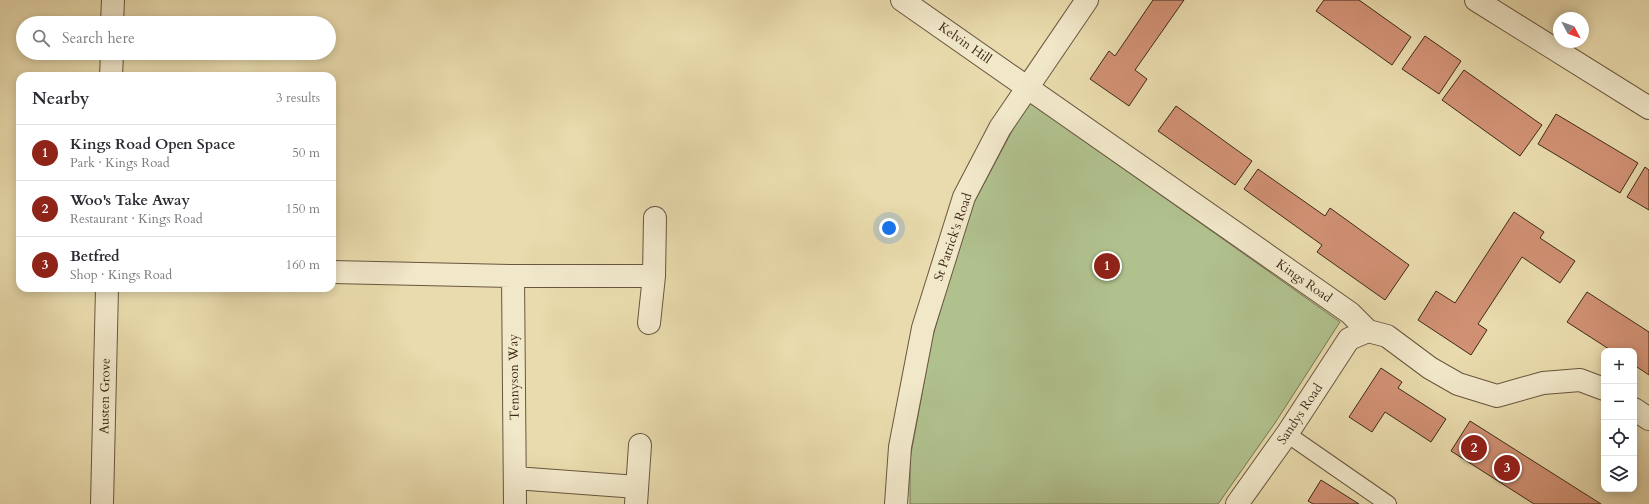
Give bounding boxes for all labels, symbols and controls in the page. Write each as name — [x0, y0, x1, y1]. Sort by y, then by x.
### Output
north arrow — [1553, 12, 1589, 48]
search box — [16, 16, 336, 60]
street label: Kelvin Hill — [935, 18, 996, 68]
icon: search — [30, 27, 52, 49]
text: Search here — [62, 28, 135, 48]
text: Nearby — [32, 87, 89, 110]
text: 3 results — [276, 89, 320, 107]
text: Kings Road Open Space — [70, 134, 235, 154]
text: 1 — [42, 144, 48, 162]
text: 50 m — [292, 144, 320, 162]
text: Park · Kings Road — [70, 154, 170, 172]
text: Woo's Take Away — [70, 190, 190, 210]
street label: St Patrick's Road — [929, 190, 977, 284]
text: 2 — [42, 200, 48, 218]
text: 150 m — [286, 200, 320, 218]
text: Restaurant · Kings Road — [70, 210, 203, 228]
your location — [879, 218, 899, 238]
text: Betfred — [70, 246, 120, 266]
pin: 1 — [1094, 251, 1120, 281]
street label: Kings Road — [1272, 255, 1336, 307]
text: 3 — [42, 256, 48, 274]
text: 160 m — [286, 256, 320, 274]
text: Shop · Kings Road — [70, 266, 172, 284]
street label: Tennyson Way — [504, 334, 524, 420]
map controls — [1601, 348, 1637, 492]
button: + — [1601, 348, 1637, 384]
street label: Austen Grove — [95, 358, 115, 434]
street label: Sandys Road — [1273, 380, 1327, 448]
button: − — [1601, 384, 1637, 420]
button: locate — [1601, 420, 1637, 456]
pin: 2 — [1461, 433, 1487, 463]
pin: 3 — [1494, 453, 1520, 483]
button: layers — [1601, 456, 1637, 492]

